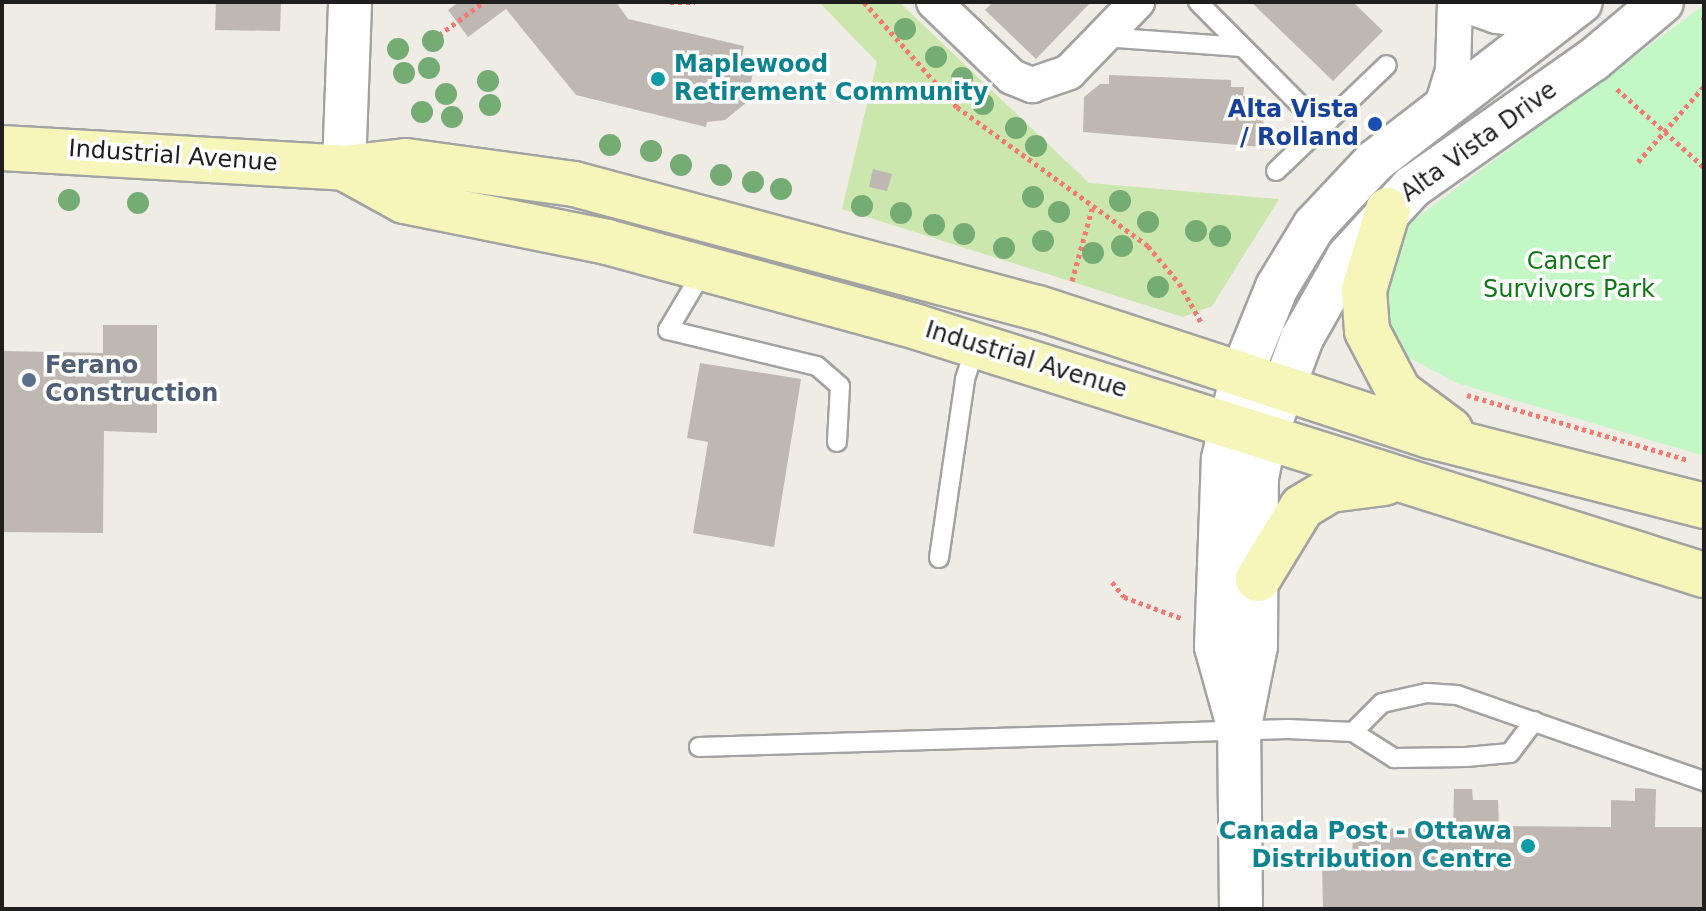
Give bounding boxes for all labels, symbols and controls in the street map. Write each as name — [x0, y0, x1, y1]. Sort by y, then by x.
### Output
place label: Maplewood Retirement Community — [674, 51, 988, 107]
marker: Maplewood Retirement Community — [649, 70, 667, 88]
street label: Alta Vista Drive — [1395, 76, 1563, 208]
place label: Alta Vista / Rolland — [1228, 96, 1359, 152]
marker: Alta Vista / Rolland — [1366, 115, 1384, 133]
street label: Industrial Avenue — [68, 134, 278, 178]
park label: Cancer Survivors Park — [1483, 248, 1655, 304]
street label: Industrial Avenue — [922, 316, 1130, 404]
place label: Ferano Construction — [45, 352, 218, 408]
marker: Ferano Construction — [20, 371, 38, 389]
place label: Canada Post - Ottawa Distribution Centre — [1219, 818, 1512, 874]
marker: Canada Post - Ottawa Distribution Centre — [1519, 837, 1537, 855]

